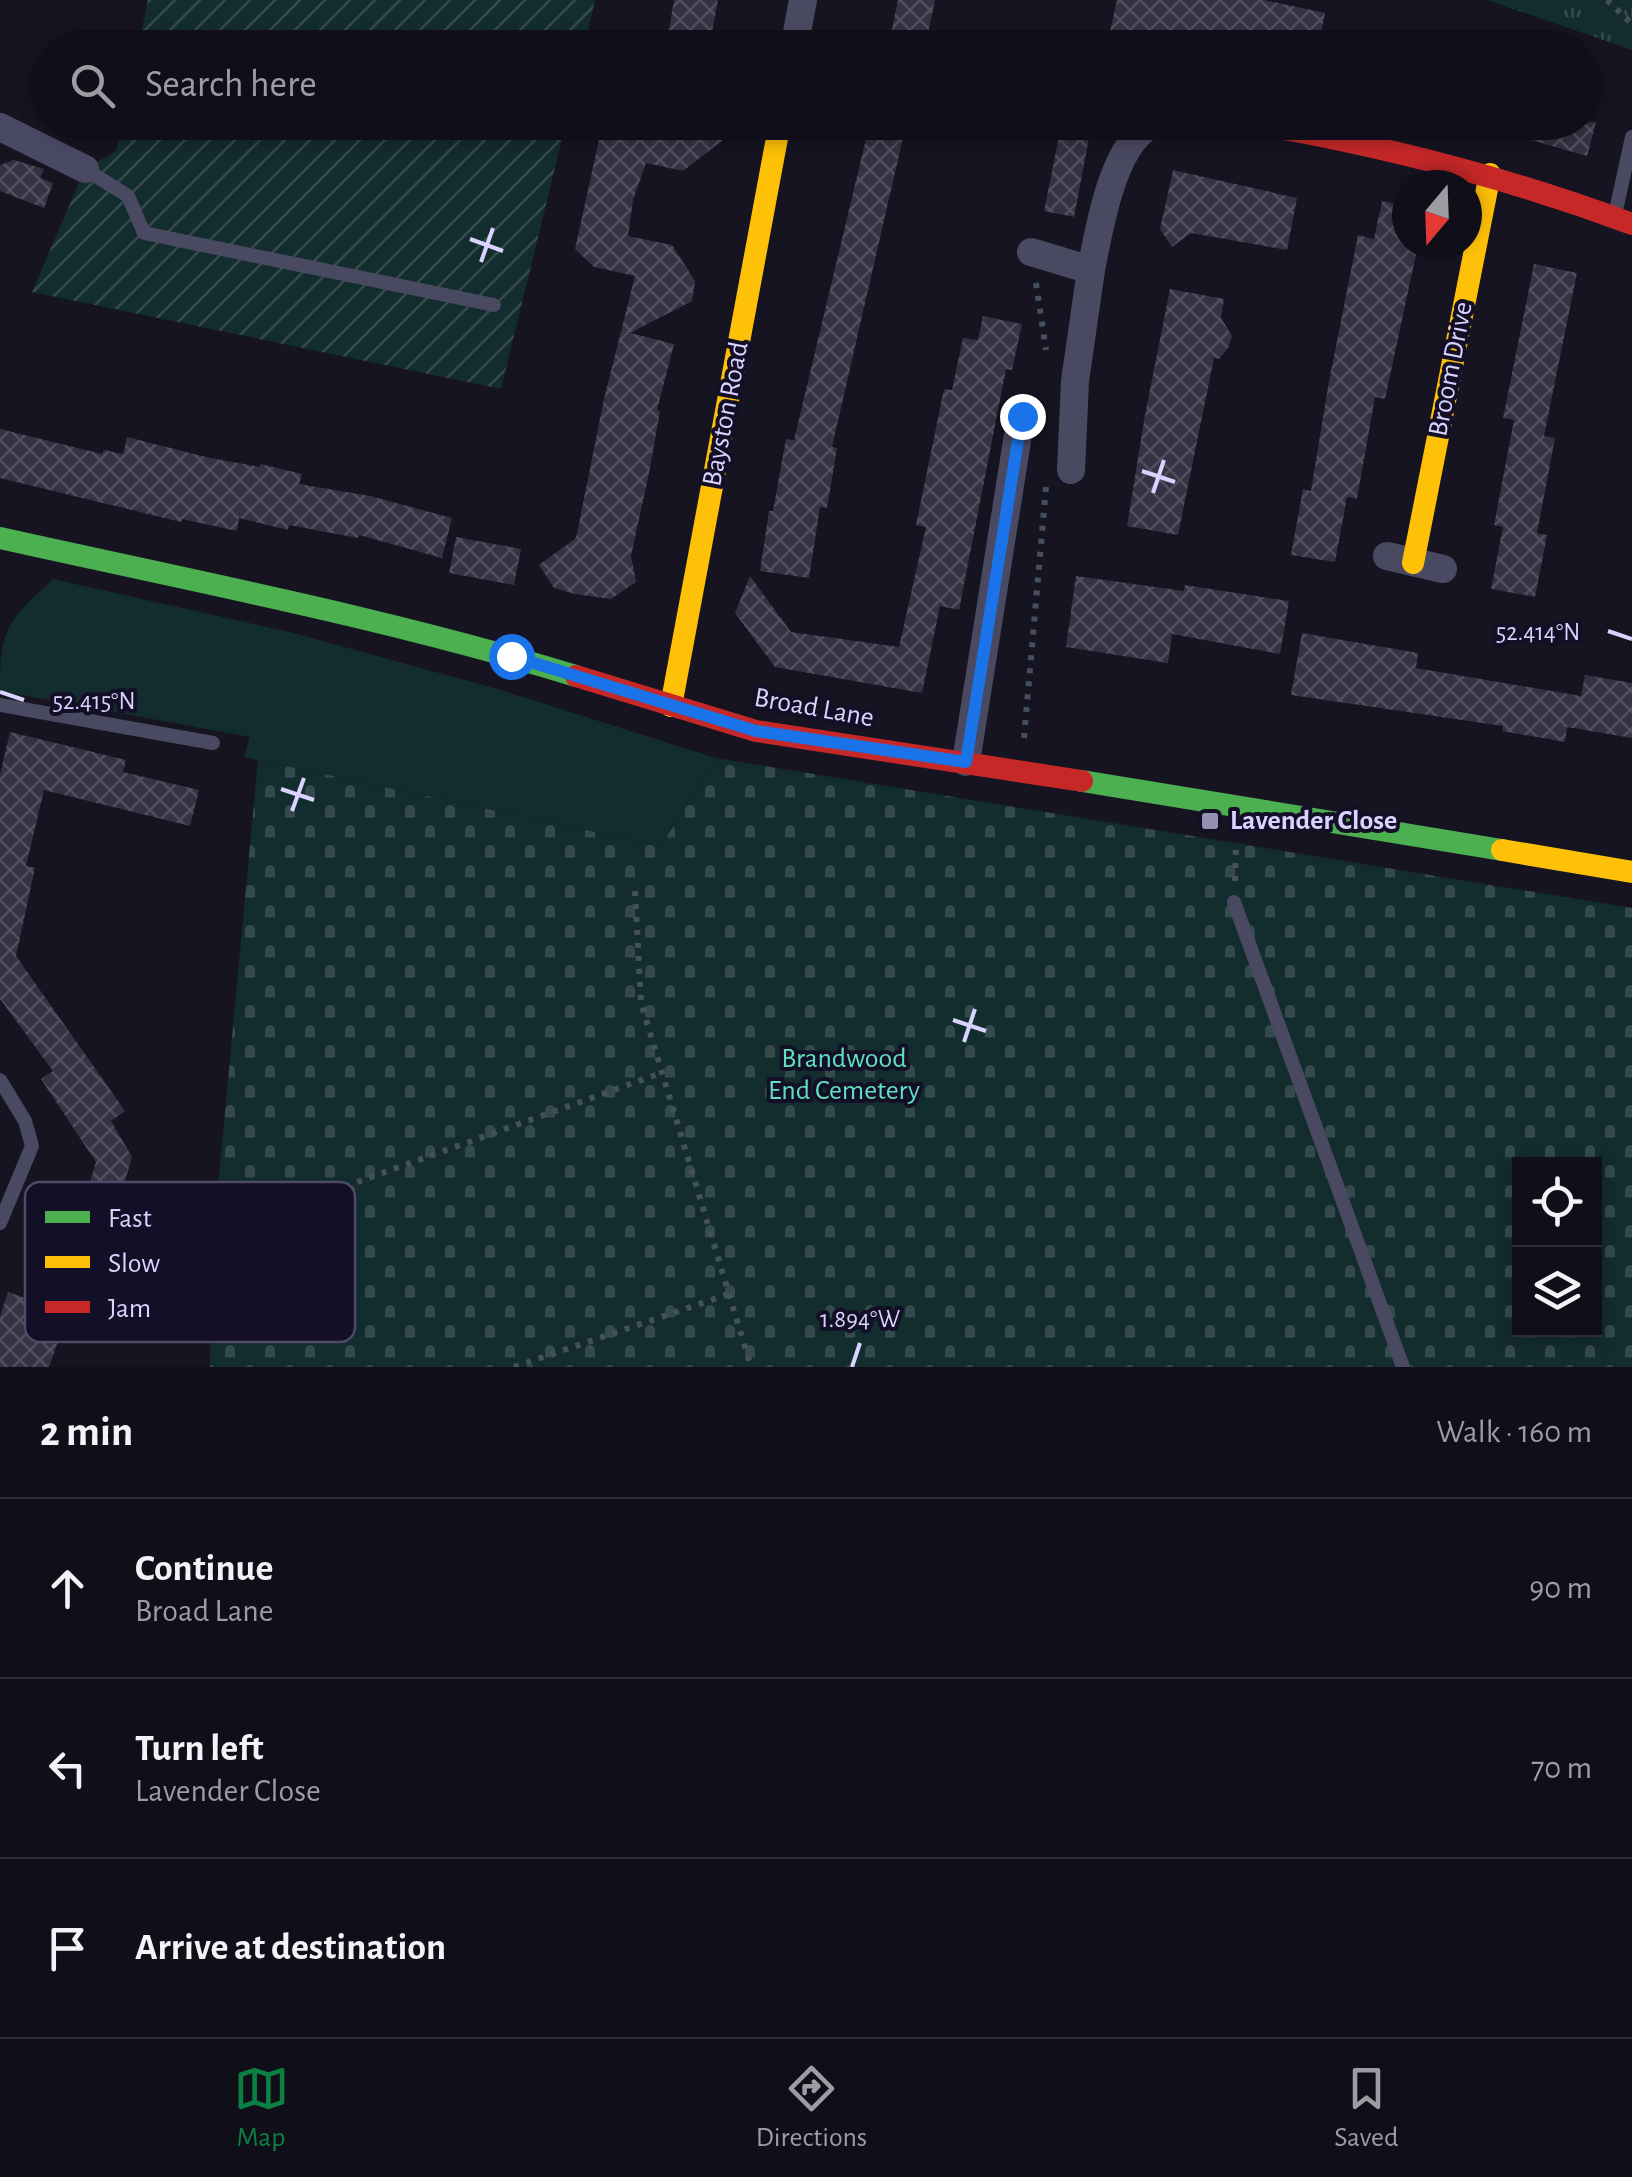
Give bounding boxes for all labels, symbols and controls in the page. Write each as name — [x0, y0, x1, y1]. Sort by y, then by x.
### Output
search box — [30, 30, 1602, 140]
icon: search — [65, 58, 120, 113]
text: Search here — [145, 66, 317, 104]
north arrow — [1392, 170, 1482, 260]
street label: Broom Drive — [1424, 299, 1478, 439]
street label: Bayston Road — [698, 339, 754, 489]
route end — [1000, 394, 1046, 440]
text: 52.414°N — [1496, 620, 1580, 645]
route start — [489, 634, 535, 680]
street label: Broad Lane — [752, 684, 876, 732]
text: 52.415°N — [52, 689, 136, 714]
place label: Lavender Close — [1230, 807, 1397, 835]
marker: Lavender Close — [1199, 810, 1221, 832]
park label: Brandwood End Cemetery — [768, 1045, 920, 1105]
map controls — [1512, 1157, 1602, 1337]
button: locate — [1512, 1157, 1602, 1247]
legend — [25, 1182, 355, 1342]
text: Fast — [108, 1205, 152, 1233]
button: layers — [1512, 1247, 1602, 1337]
text: Slow — [108, 1250, 160, 1278]
text: Jam — [108, 1295, 151, 1323]
text: 1.894°W — [820, 1307, 901, 1332]
text: 2 min — [40, 1411, 133, 1453]
text: Walk · 160 m — [1436, 1416, 1592, 1448]
text: Continue — [135, 1550, 273, 1588]
icon: ahead — [40, 1561, 95, 1616]
text: 90 m — [1529, 1572, 1592, 1604]
text: Broad Lane — [135, 1595, 274, 1627]
text: Turn left — [135, 1730, 263, 1768]
icon: left — [40, 1741, 95, 1796]
text: 70 m — [1531, 1752, 1592, 1784]
text: Lavender Close — [135, 1775, 321, 1807]
icon: arrive — [40, 1921, 95, 1976]
text: Arrive at destination — [135, 1929, 446, 1967]
tab: Map — [234, 2061, 289, 2155]
tab: Directions — [756, 2061, 867, 2155]
tab: Saved — [1334, 2061, 1398, 2155]

